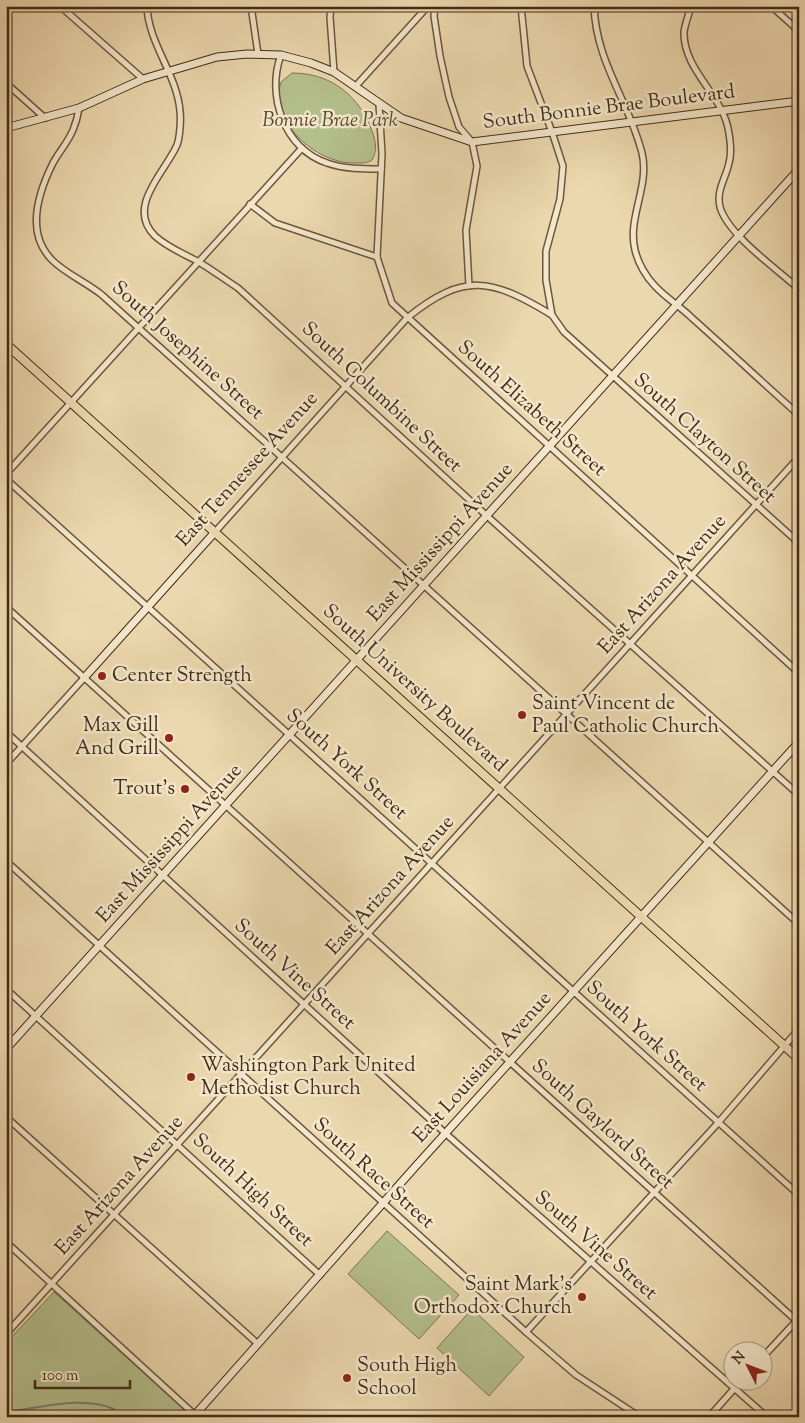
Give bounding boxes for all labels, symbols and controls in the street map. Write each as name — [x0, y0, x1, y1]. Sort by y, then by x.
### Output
street label: South Bonnie Brae Boulevard — [481, 78, 737, 138]
park label: Bonnie Brae Park — [262, 107, 398, 136]
street label: South Josephine Street — [104, 275, 270, 428]
street label: South Columbine Street — [294, 316, 468, 480]
street label: South Elizabeth Street — [450, 334, 612, 484]
street label: South Clayton Street — [626, 367, 782, 511]
street label: East Tennessee Avenue — [170, 386, 326, 554]
street label: East Mississippi Avenue — [361, 457, 521, 629]
street label: East Arizona Avenue — [592, 508, 734, 662]
street label: South University Boulevard — [315, 598, 513, 780]
place label: Center Strength — [112, 662, 252, 691]
marker: Center Strength — [96, 670, 108, 682]
place label: Saint Vincent de Paul Catholic Church — [532, 690, 719, 742]
street label: South York Street — [279, 702, 413, 828]
marker: Saint Vincent de Paul Catholic Church — [516, 709, 528, 721]
place label: Max Gill And Grill — [75, 712, 159, 764]
marker: Max Gill And Grill — [163, 732, 175, 744]
street label: East Mississippi Avenue — [90, 758, 250, 930]
place label: Trout's — [113, 775, 175, 804]
marker: Trout's — [179, 783, 191, 795]
street label: East Arizona Avenue — [320, 809, 462, 963]
street label: South Vine Street — [227, 912, 361, 1038]
street label: South York Street — [579, 974, 713, 1100]
street label: East Louisiana Avenue — [407, 986, 559, 1150]
place label: Washington Park United Methodist Church — [201, 1052, 415, 1104]
street label: South Gaylord Street — [524, 1053, 680, 1197]
marker: Washington Park United Methodist Church — [185, 1071, 197, 1083]
street label: East Arizona Avenue — [49, 1109, 191, 1263]
street label: South Race Street — [306, 1111, 440, 1237]
street label: South High Street — [185, 1127, 319, 1255]
street label: South Vine Street — [527, 1184, 663, 1308]
place label: Saint Mark's Orthodox Church — [414, 1271, 572, 1323]
marker: Saint Mark's Orthodox Church — [576, 1291, 588, 1303]
north arrow — [722, 1340, 772, 1390]
text: N — [729, 1348, 751, 1369]
place label: South High School — [357, 1352, 457, 1404]
scale bar — [35, 1358, 130, 1390]
text: 100 m — [42, 1366, 79, 1387]
marker: South High School — [341, 1372, 353, 1384]

